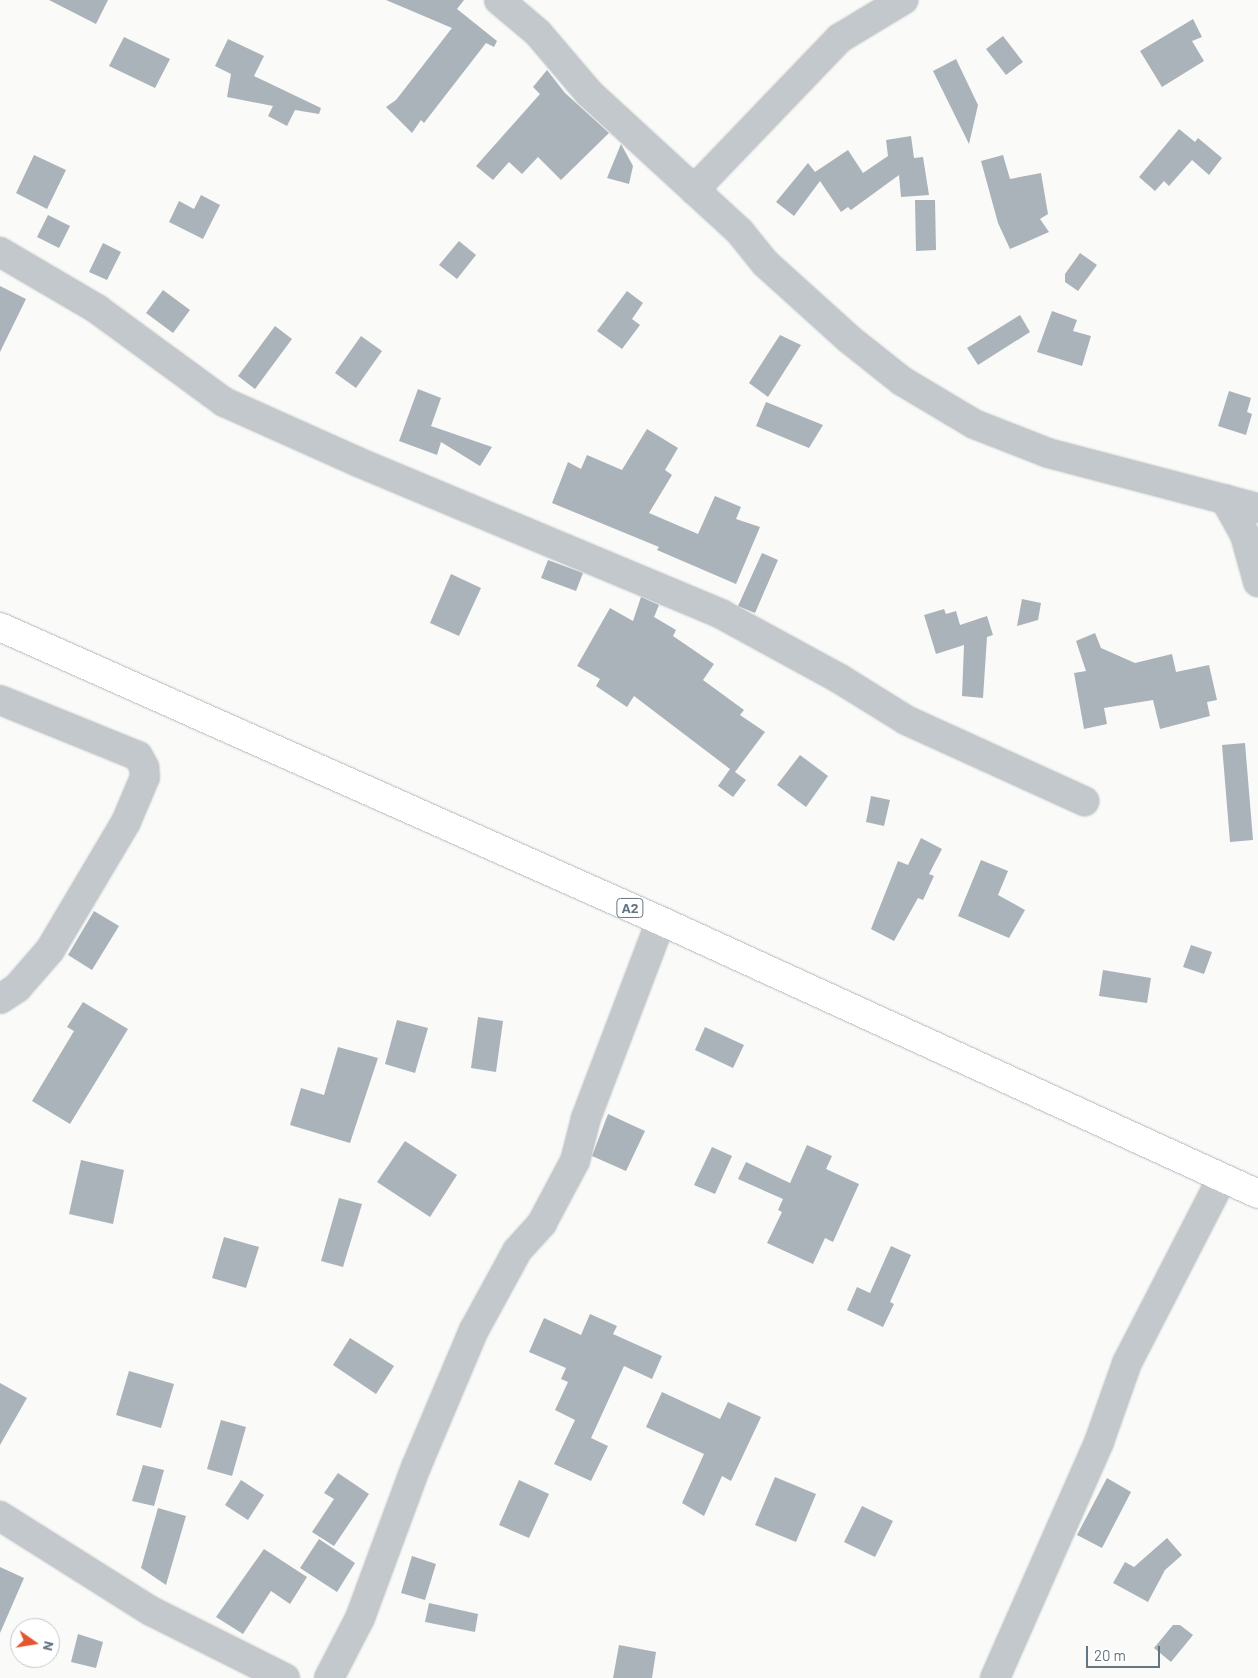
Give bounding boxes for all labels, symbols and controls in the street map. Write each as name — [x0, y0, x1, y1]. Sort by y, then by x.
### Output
road number: A2 — [616, 896, 644, 920]
north arrow — [10, 1618, 60, 1668]
scale bar — [1088, 1636, 1162, 1668]
text: N — [40, 1640, 58, 1653]
text: 20 m — [1094, 1646, 1126, 1664]

